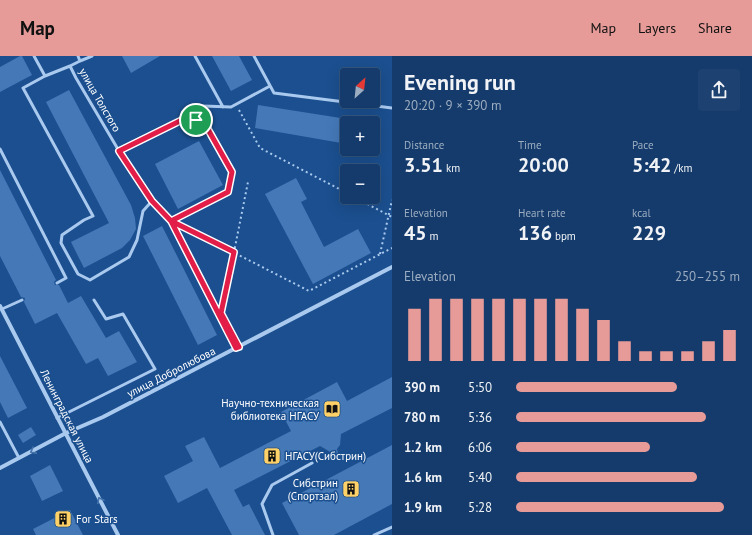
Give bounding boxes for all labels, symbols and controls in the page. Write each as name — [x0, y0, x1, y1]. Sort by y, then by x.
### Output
text: Map — [20, 16, 55, 40]
text: Map — [590, 19, 616, 37]
text: Layers — [638, 19, 676, 37]
text: Share — [698, 19, 732, 37]
street label: улица Толстого — [76, 66, 124, 134]
north arrow — [340, 68, 380, 108]
map controls — [340, 68, 380, 204]
text: Evening run — [404, 68, 516, 96]
button: share — [698, 69, 740, 111]
text: 20:20 · 9 × 390 m — [404, 97, 501, 114]
pin — [179, 103, 213, 137]
icon: arrive — [185, 109, 207, 131]
button: + — [340, 116, 380, 156]
text: Distance — [404, 138, 444, 152]
text: Time — [518, 138, 542, 152]
text: Pace — [632, 138, 654, 152]
text: 3.51 — [404, 152, 443, 178]
text: 20:00 — [518, 152, 569, 178]
text: 5:42 — [632, 152, 671, 178]
text: km — [443, 161, 460, 175]
text: /km — [671, 161, 692, 175]
button: − — [340, 164, 380, 204]
text: Elevation — [404, 206, 448, 220]
text: Heart rate — [518, 206, 566, 220]
text: kcal — [632, 206, 651, 220]
text: 45 — [404, 220, 427, 246]
text: 136 — [518, 220, 552, 246]
text: 229 — [632, 220, 666, 246]
text: m — [427, 229, 439, 243]
text: bpm — [552, 229, 576, 243]
text: Elevation — [404, 268, 456, 285]
text: 250–255 m — [675, 268, 740, 285]
street label: улица Добролюбова — [124, 344, 218, 400]
street label: Ленинградская улица — [37, 366, 97, 465]
text: 390 m — [404, 379, 440, 396]
text: 5:50 — [468, 379, 492, 396]
place label: Научно-техническая библиотека НГАСУ — [221, 396, 320, 423]
library icon: Научно-техническая библиотека НГАСУ — [322, 399, 342, 419]
text: 780 m — [404, 409, 440, 426]
text: 5:36 — [468, 409, 492, 426]
text: 1.2 km — [404, 439, 442, 456]
text: 6:06 — [468, 439, 492, 456]
one-way arrow — [30, 446, 37, 453]
building icon: НГАСУ(Сибстрин) — [262, 446, 282, 466]
place label: НГАСУ(Сибстрин) — [285, 449, 366, 463]
text: 1.6 km — [404, 469, 442, 486]
text: 5:40 — [468, 469, 492, 486]
place label: Сибстрин (Спортзал) — [288, 476, 338, 503]
building icon: Сибстрин (Спортзал) — [341, 479, 361, 499]
one-way arrow — [97, 497, 105, 505]
text: 1.9 km — [404, 499, 442, 516]
text: 5:28 — [468, 499, 492, 516]
building icon: For Stars — [53, 509, 73, 529]
place label: For Stars — [76, 512, 118, 526]

